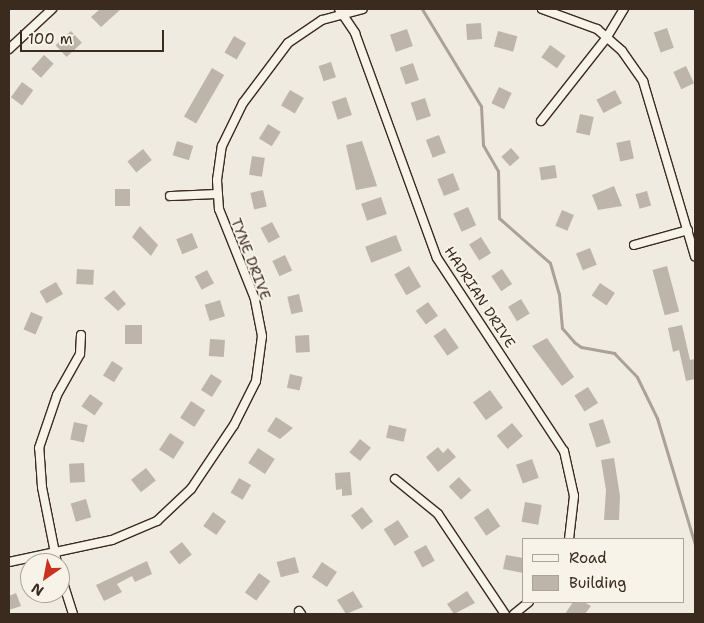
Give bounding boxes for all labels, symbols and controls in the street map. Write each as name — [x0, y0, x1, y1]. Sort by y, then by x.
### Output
scale bar — [22, 20, 166, 52]
text: 100 m — [28, 29, 73, 49]
street label: TYNE DRIVE — [228, 216, 274, 302]
street label: HADRIAN DRIVE — [441, 243, 519, 351]
legend — [522, 538, 684, 603]
text: Road — [569, 548, 607, 568]
north arrow — [20, 553, 70, 603]
text: Building — [569, 573, 626, 593]
text: N — [28, 579, 47, 600]

